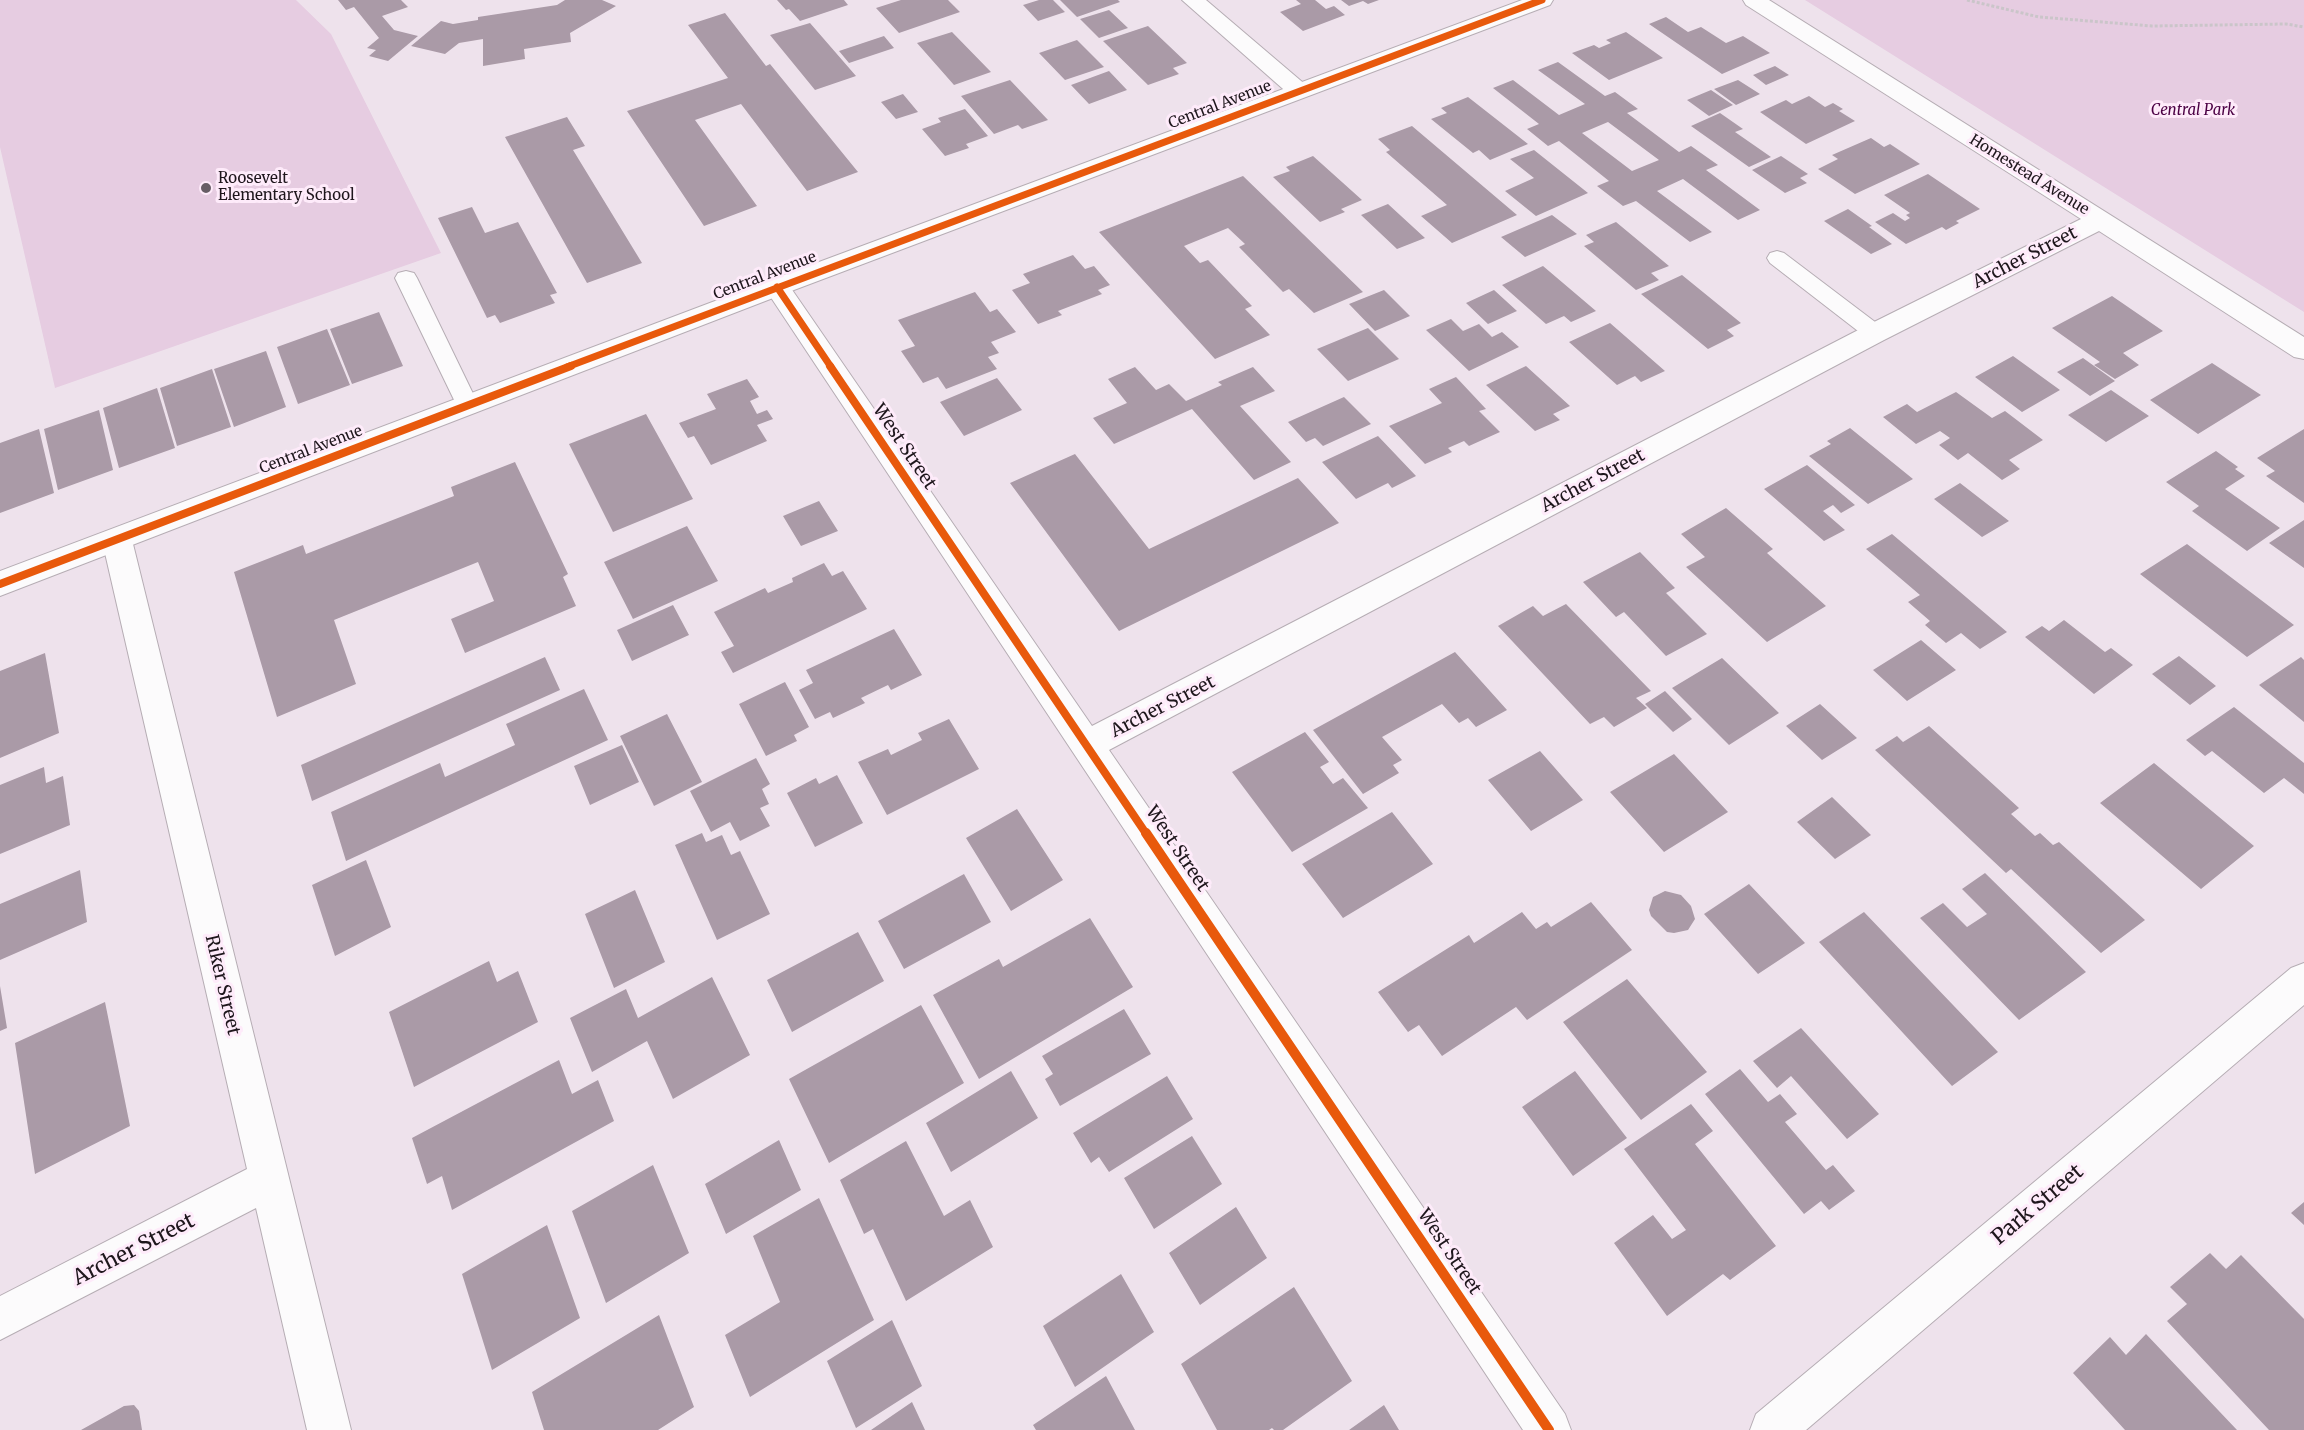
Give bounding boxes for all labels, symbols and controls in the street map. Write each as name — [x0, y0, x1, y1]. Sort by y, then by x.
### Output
street label: Central Avenue — [1166, 77, 1274, 133]
park label: Central Park — [2151, 102, 2235, 120]
street label: Homestead Avenue — [1966, 131, 2092, 219]
place label: Roosevelt Elementary School — [218, 170, 355, 205]
marker: Roosevelt Elementary School — [199, 181, 213, 195]
street label: Archer Street — [1969, 222, 2081, 294]
street label: Central Avenue — [711, 248, 819, 304]
street label: West Street — [868, 400, 940, 494]
street label: Central Avenue — [257, 422, 365, 478]
street label: Archer Street — [1537, 445, 1649, 517]
street label: Archer Street — [1107, 671, 1219, 743]
street label: West Street — [1141, 802, 1213, 896]
street label: Riker Street — [200, 933, 244, 1037]
street label: Park Street — [1987, 1159, 2089, 1251]
street label: West Street — [1413, 1205, 1485, 1299]
street label: Archer Street — [69, 1209, 199, 1291]

